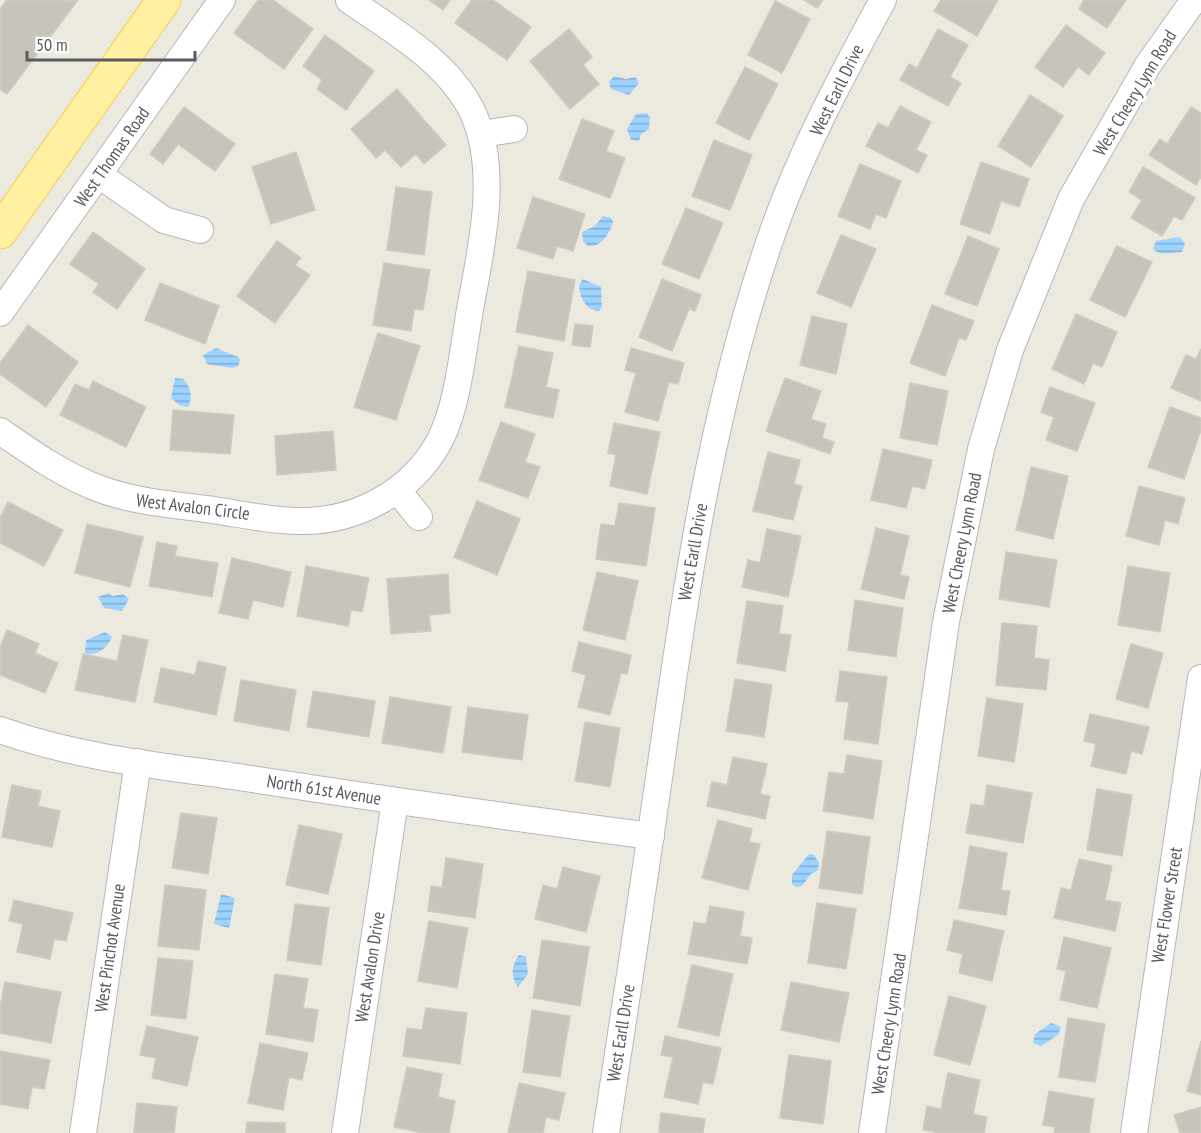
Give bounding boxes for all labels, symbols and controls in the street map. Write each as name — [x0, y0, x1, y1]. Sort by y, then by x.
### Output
scale bar — [27, 24, 195, 62]
street label: West Cheery Lynn Road — [1088, 26, 1181, 160]
text: 50 m — [36, 33, 68, 56]
street label: West Earll Drive — [805, 40, 868, 139]
street label: West Thomas Road — [69, 102, 154, 211]
street label: West Cheery Lynn Road — [937, 471, 986, 615]
street label: West Avalon Circle — [135, 488, 251, 525]
street label: West Earll Drive — [673, 501, 712, 602]
street label: North 61st Avenue — [265, 769, 383, 810]
street label: West Flower Street — [1146, 845, 1187, 964]
street label: West Pinchot Avenue — [89, 882, 130, 1014]
street label: West Avalon Drive — [349, 910, 390, 1024]
street label: West Cheery Lynn Road — [866, 952, 911, 1096]
street label: West Earll Drive — [601, 982, 640, 1083]

